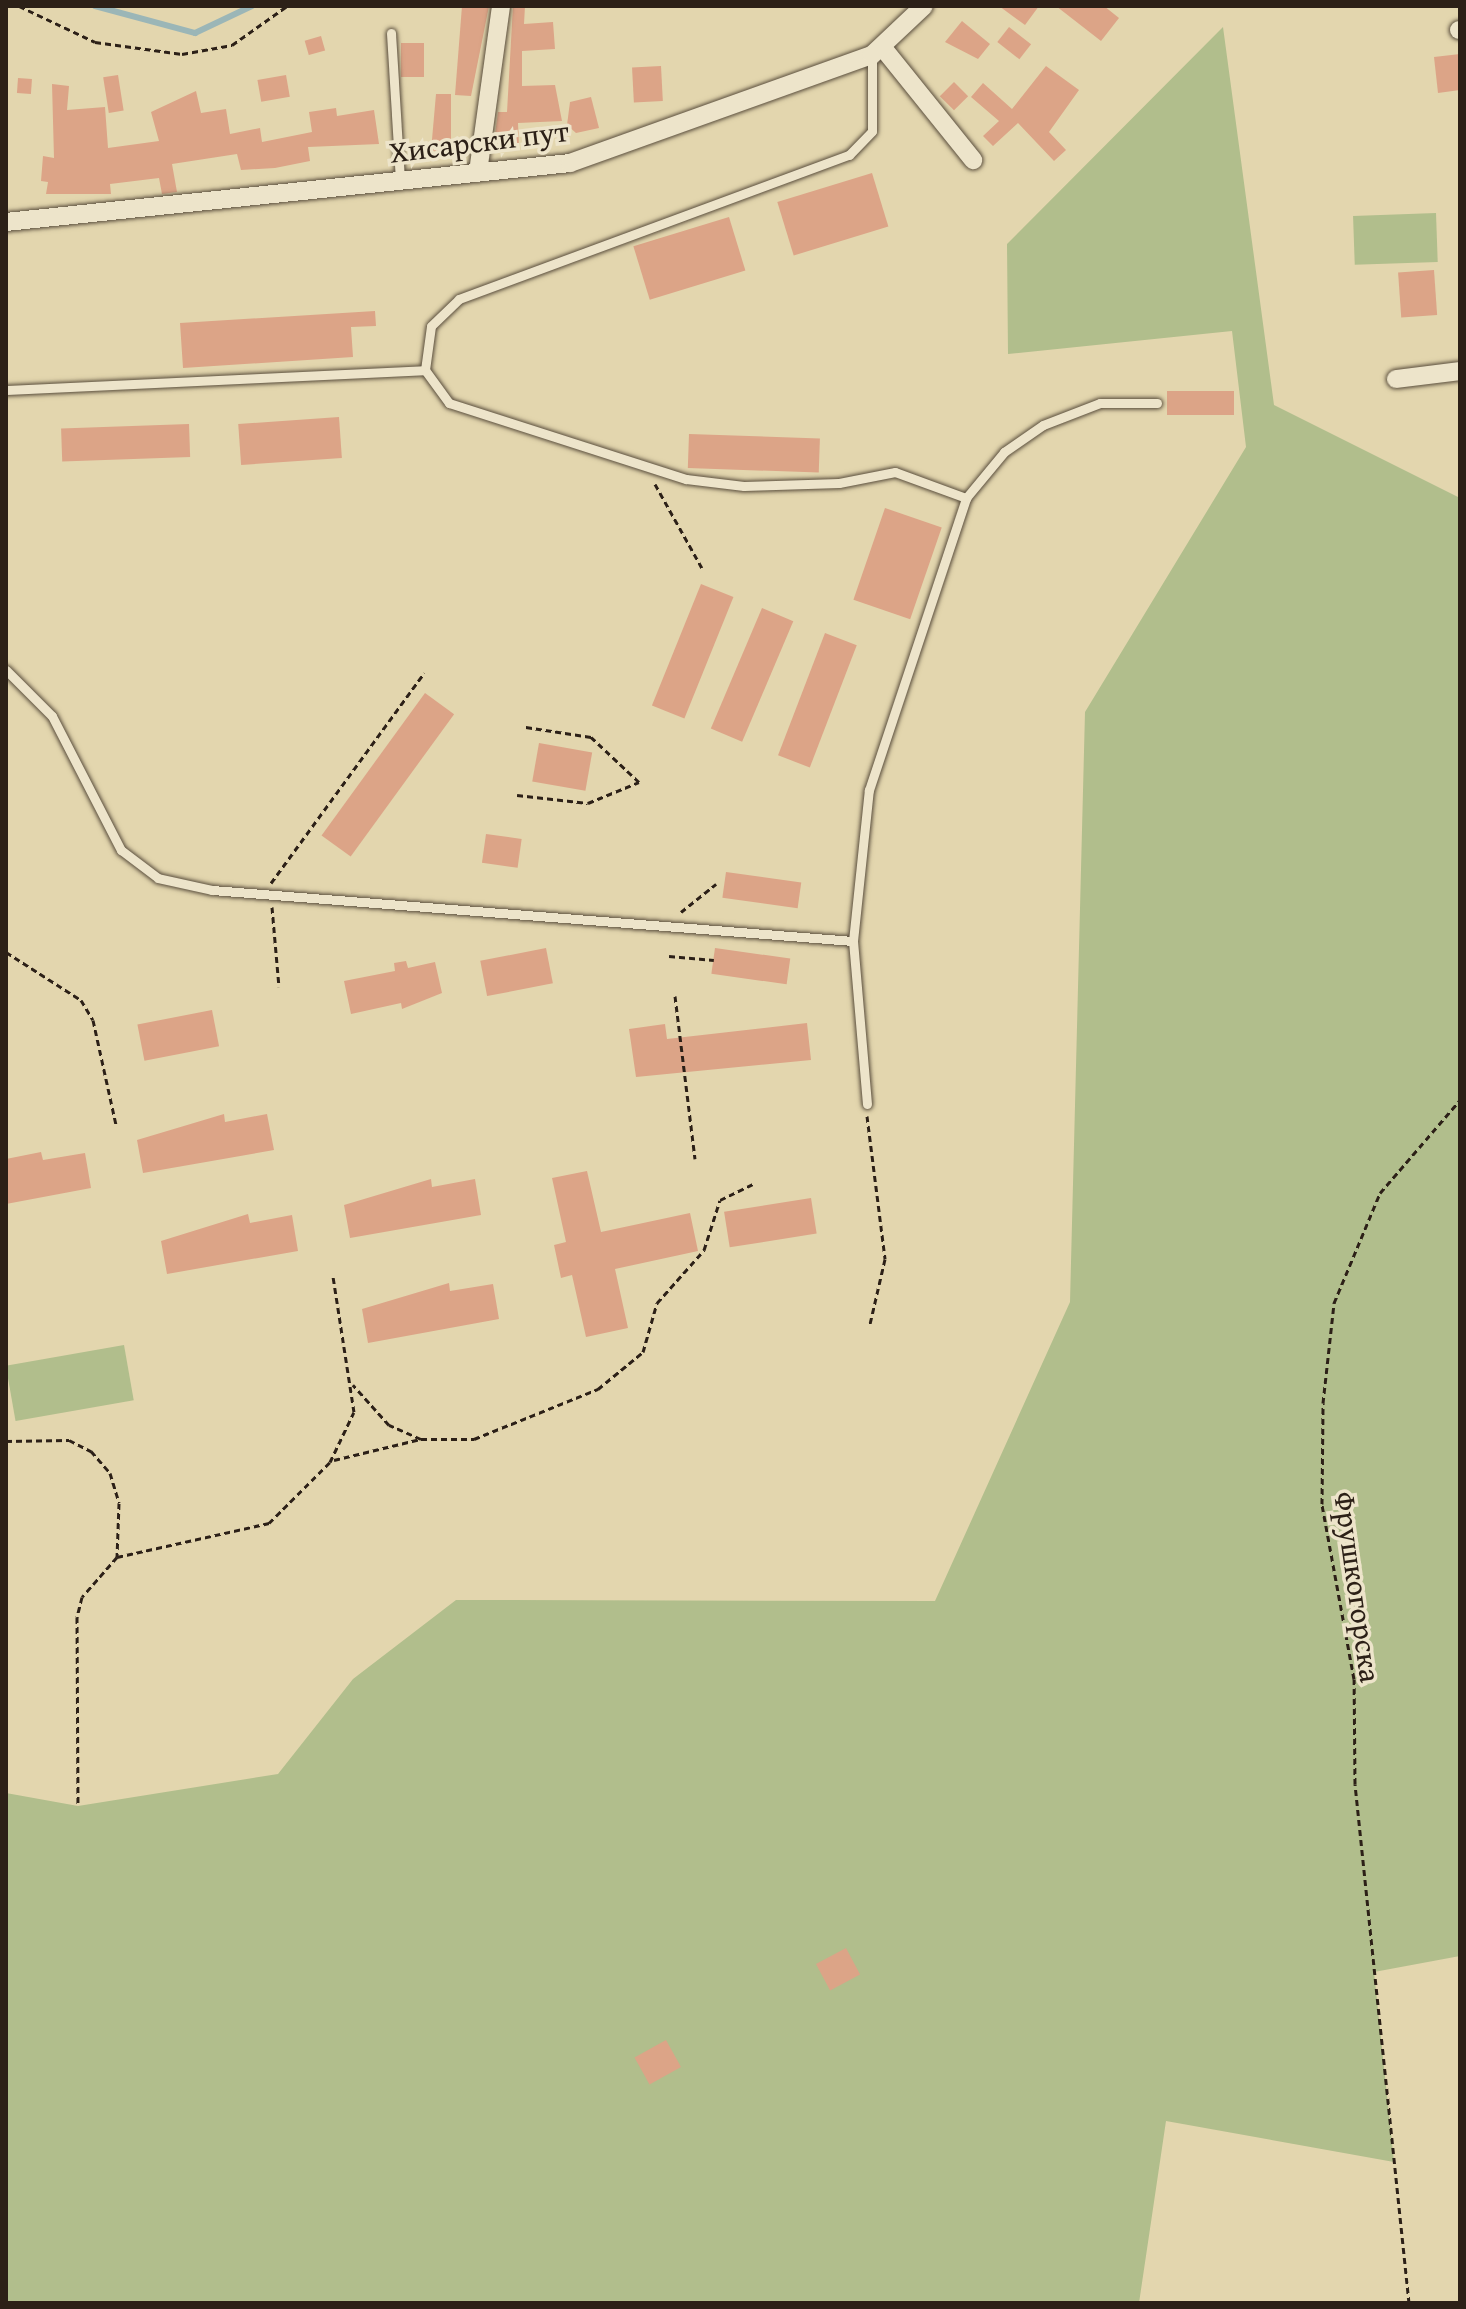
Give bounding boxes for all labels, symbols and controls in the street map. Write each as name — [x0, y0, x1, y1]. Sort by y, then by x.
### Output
street label: Хисарски пут — [387, 112, 571, 170]
street label: Фрушкогорска — [1327, 1489, 1389, 1685]

